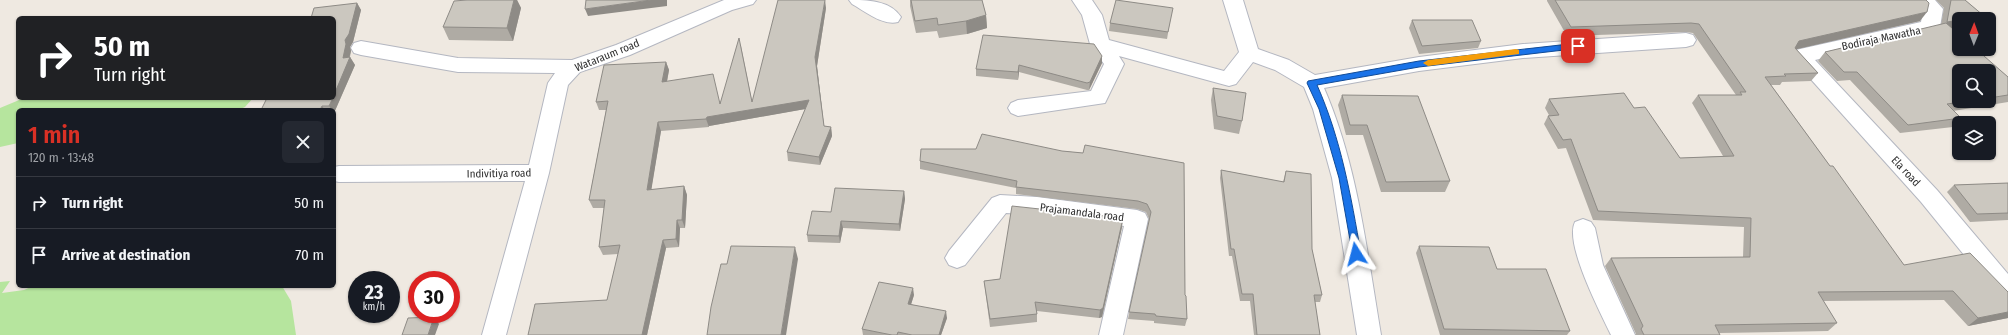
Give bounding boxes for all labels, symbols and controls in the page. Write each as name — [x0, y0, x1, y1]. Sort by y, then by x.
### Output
north arrow — [1952, 12, 1996, 56]
map controls — [1952, 12, 1996, 160]
street label: Bodiraja Mawatha — [1840, 24, 1922, 53]
pin — [1561, 29, 1595, 63]
text: 50 m — [94, 30, 150, 63]
icon: right — [28, 32, 80, 84]
icon: arrive — [1567, 35, 1589, 57]
street label: Wataraum road — [573, 37, 641, 74]
text: Turn right — [94, 64, 166, 86]
button: search — [1952, 64, 1996, 108]
button: layers — [1952, 116, 1996, 160]
text: 1 min — [28, 121, 80, 149]
button: close — [282, 121, 324, 163]
text: 120 m · 13:48 — [28, 150, 94, 165]
street label: Ela road — [1888, 154, 1923, 189]
street label: Indivitiya road — [467, 166, 531, 181]
icon: right — [28, 192, 50, 214]
text: Turn right — [62, 194, 123, 212]
text: 50 m — [294, 194, 324, 212]
street label: Prajamandala road — [1039, 201, 1125, 224]
position arrow — [1335, 233, 1377, 275]
icon: arrive — [28, 244, 50, 266]
text: Arrive at destination — [62, 246, 190, 264]
text: 70 m — [295, 246, 324, 264]
speed limit sign: 30 — [408, 271, 460, 323]
text: 23 — [365, 280, 383, 304]
text: km/h — [363, 301, 385, 313]

